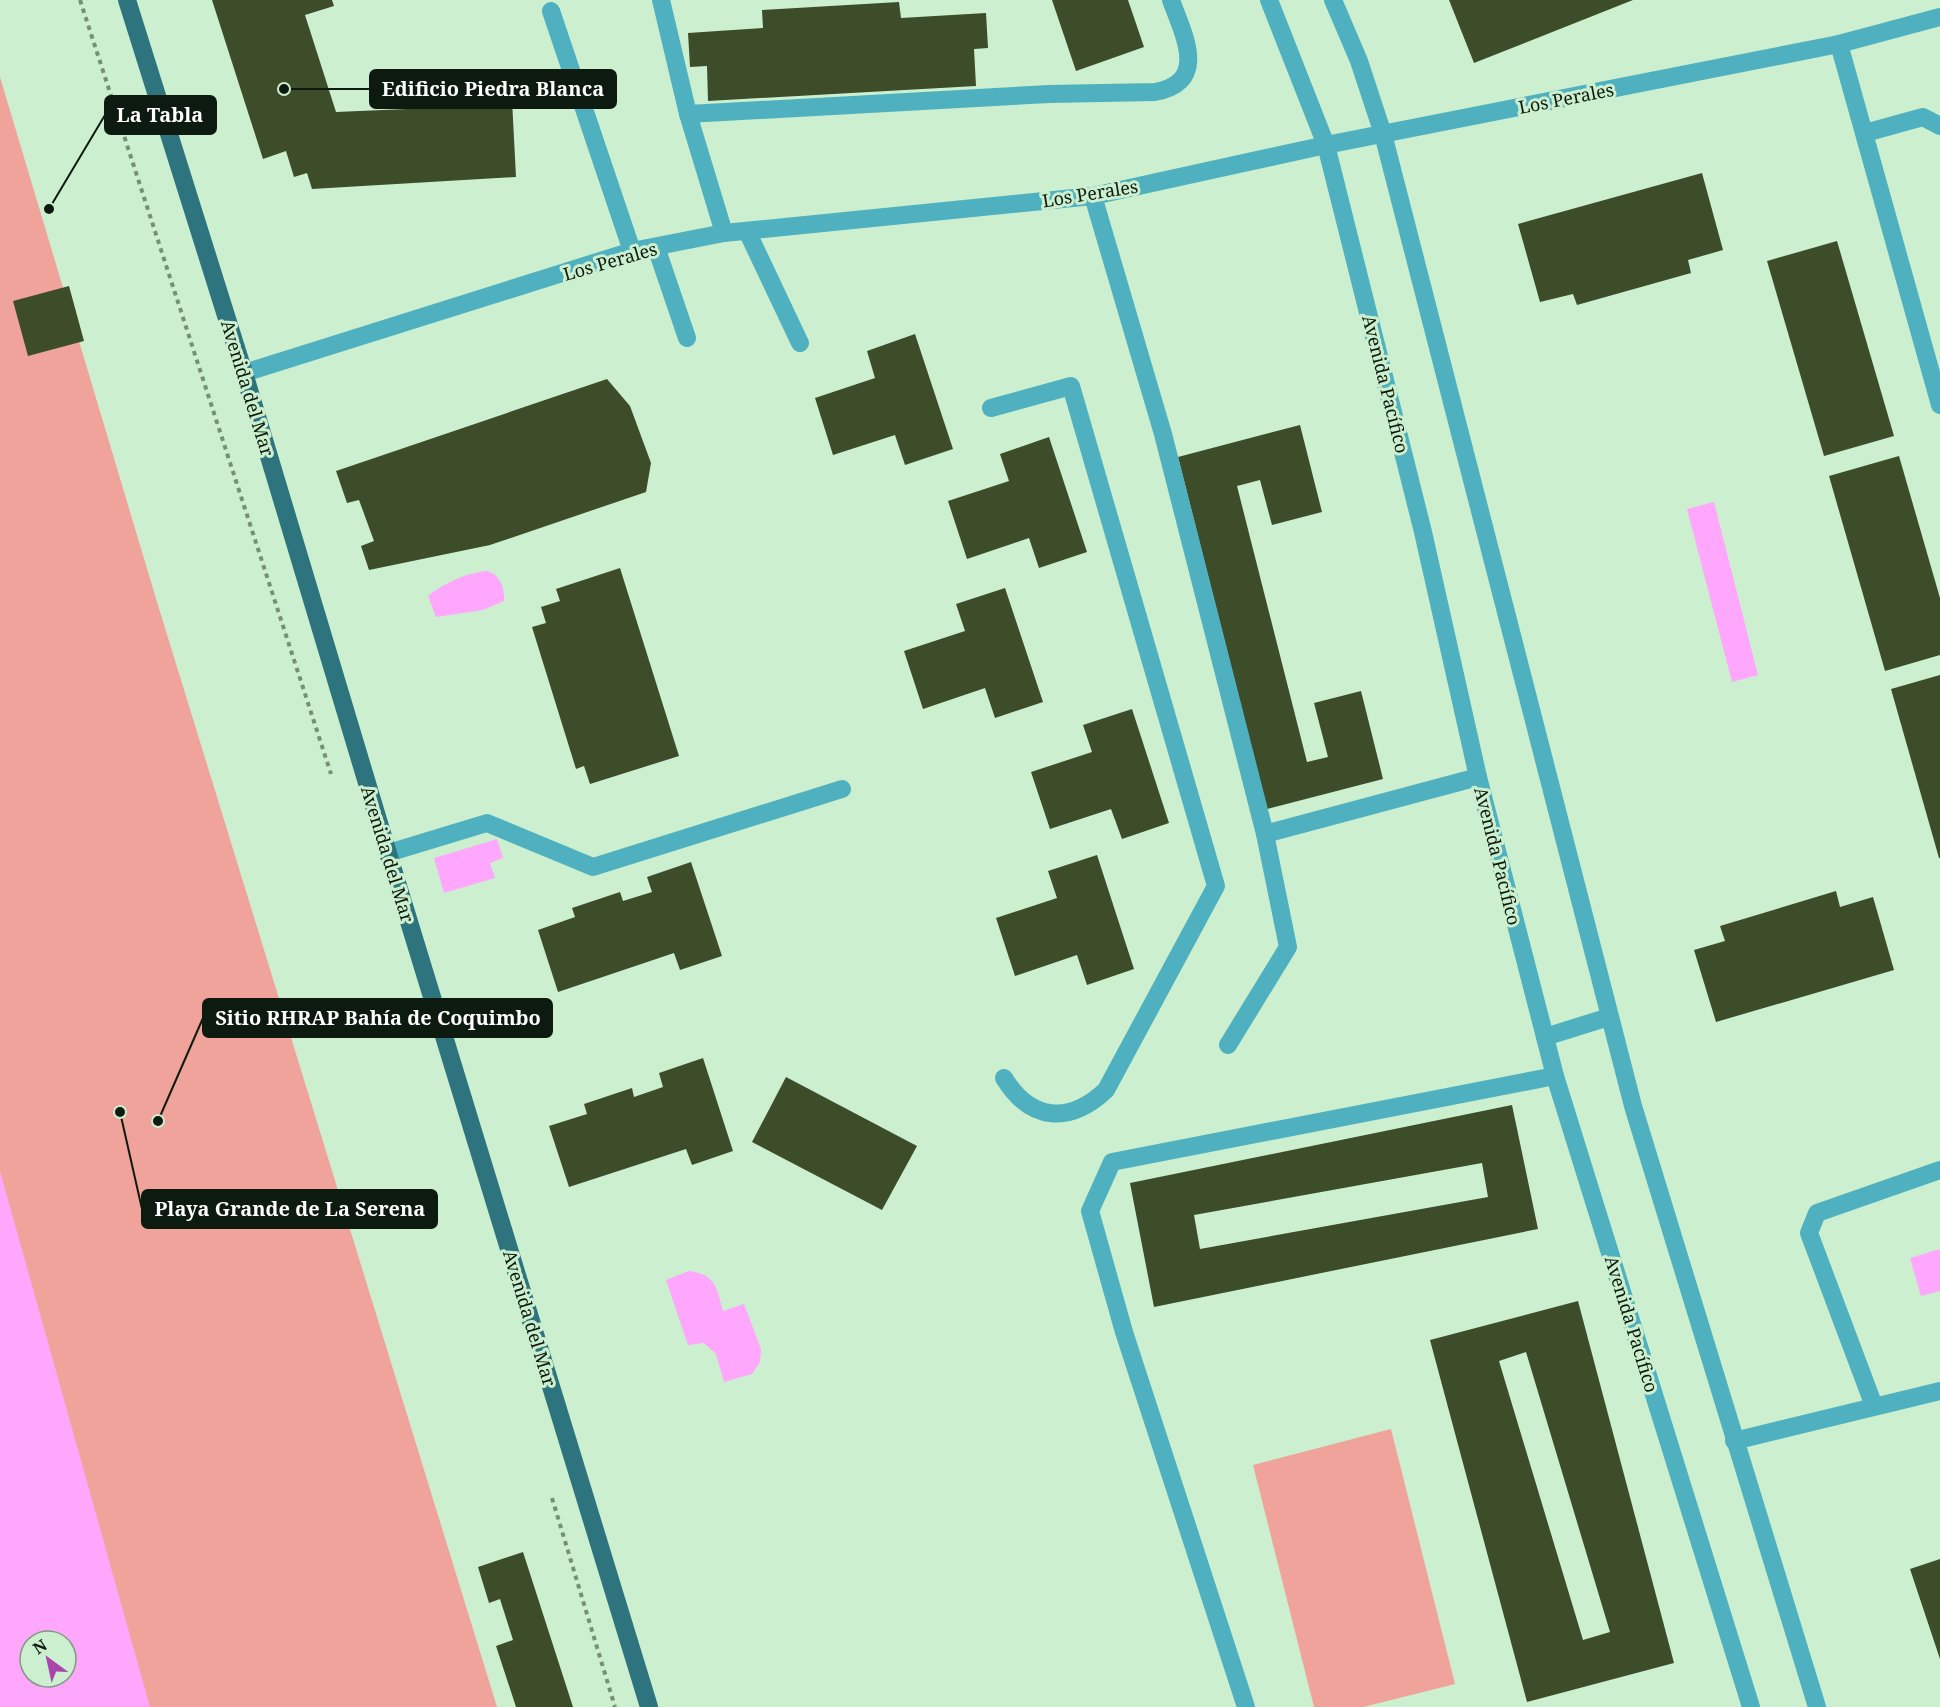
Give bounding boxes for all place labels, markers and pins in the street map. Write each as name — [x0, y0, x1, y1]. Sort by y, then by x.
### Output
callout: Edificio Piedra Blanca — [370, 70, 616, 108]
callout: La Tabla — [105, 96, 216, 134]
callout: Sitio RHRAP Bahía de Coquimbo — [203, 999, 552, 1037]
callout: Playa Grande de La Serena — [142, 1190, 437, 1228]

